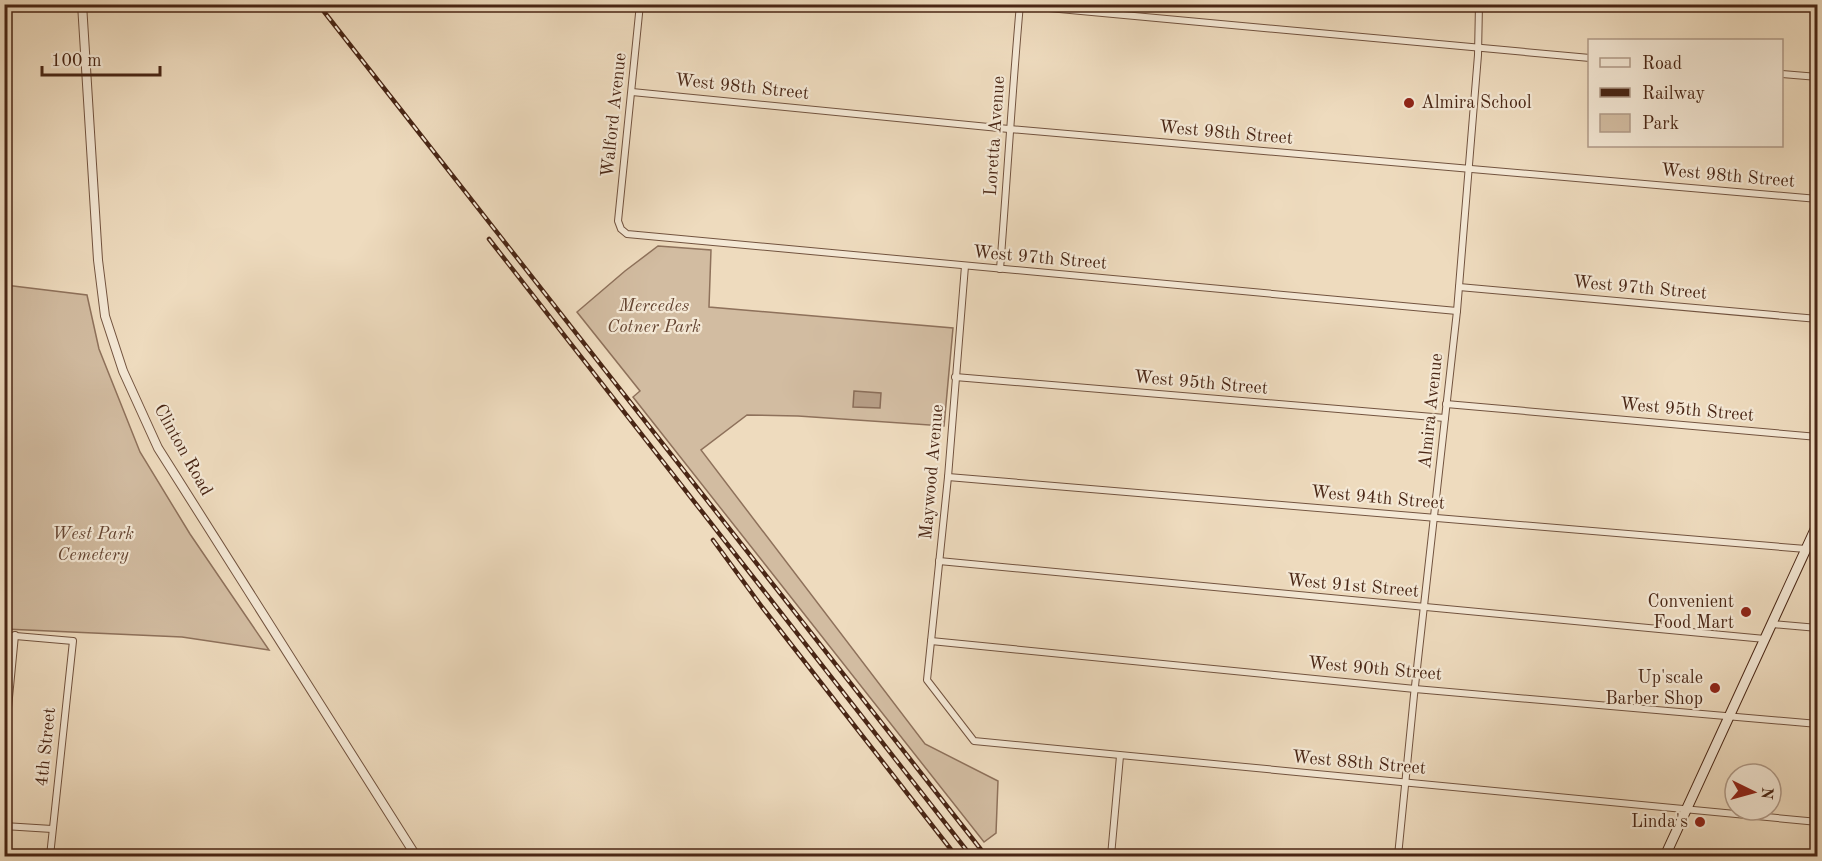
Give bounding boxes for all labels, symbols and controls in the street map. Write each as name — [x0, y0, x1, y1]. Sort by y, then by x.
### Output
scale bar — [42, 39, 160, 77]
legend — [1588, 39, 1783, 147]
text: 100 m — [51, 52, 102, 70]
street label: Walford Avenue — [598, 52, 630, 178]
text: Road — [1642, 55, 1682, 73]
street label: West 98th Street — [674, 71, 810, 103]
street label: Loretta Avenue — [982, 75, 1008, 197]
text: Railway — [1642, 85, 1705, 103]
place label: Almira School — [1421, 94, 1532, 112]
marker: Almira School — [1402, 96, 1416, 110]
text: Park — [1642, 115, 1679, 133]
street label: West 98th Street — [1158, 118, 1294, 148]
street label: West 98th Street — [1660, 161, 1796, 191]
street label: West 97th Street — [972, 243, 1108, 273]
street label: West 97th Street — [1572, 273, 1708, 303]
park label: Mercedes Cotner Park — [607, 297, 701, 336]
street label: Almira Avenue — [1416, 352, 1446, 470]
street label: West 95th Street — [1133, 368, 1269, 398]
street label: West 95th Street — [1619, 395, 1755, 425]
street label: Clinton Road — [151, 401, 215, 499]
street label: Maywood Avenue — [917, 404, 947, 540]
street label: West 94th Street — [1310, 483, 1446, 513]
park label: West Park Cemetery — [52, 525, 134, 564]
street label: West 91st Street — [1286, 571, 1420, 601]
place label: Convenient Food Mart — [1647, 593, 1734, 632]
marker: Convenient Food Mart — [1739, 605, 1753, 619]
street label: West 90th Street — [1307, 654, 1443, 684]
place label: Up'scale Barber Shop — [1605, 669, 1703, 708]
marker: Up'scale Barber Shop — [1708, 681, 1722, 695]
street label: 4th Street — [33, 707, 59, 787]
street label: West 88th Street — [1291, 748, 1427, 778]
north arrow — [1723, 762, 1783, 822]
text: N — [1757, 786, 1774, 801]
place label: Linda's — [1631, 813, 1688, 831]
marker: Linda's — [1693, 815, 1707, 829]

